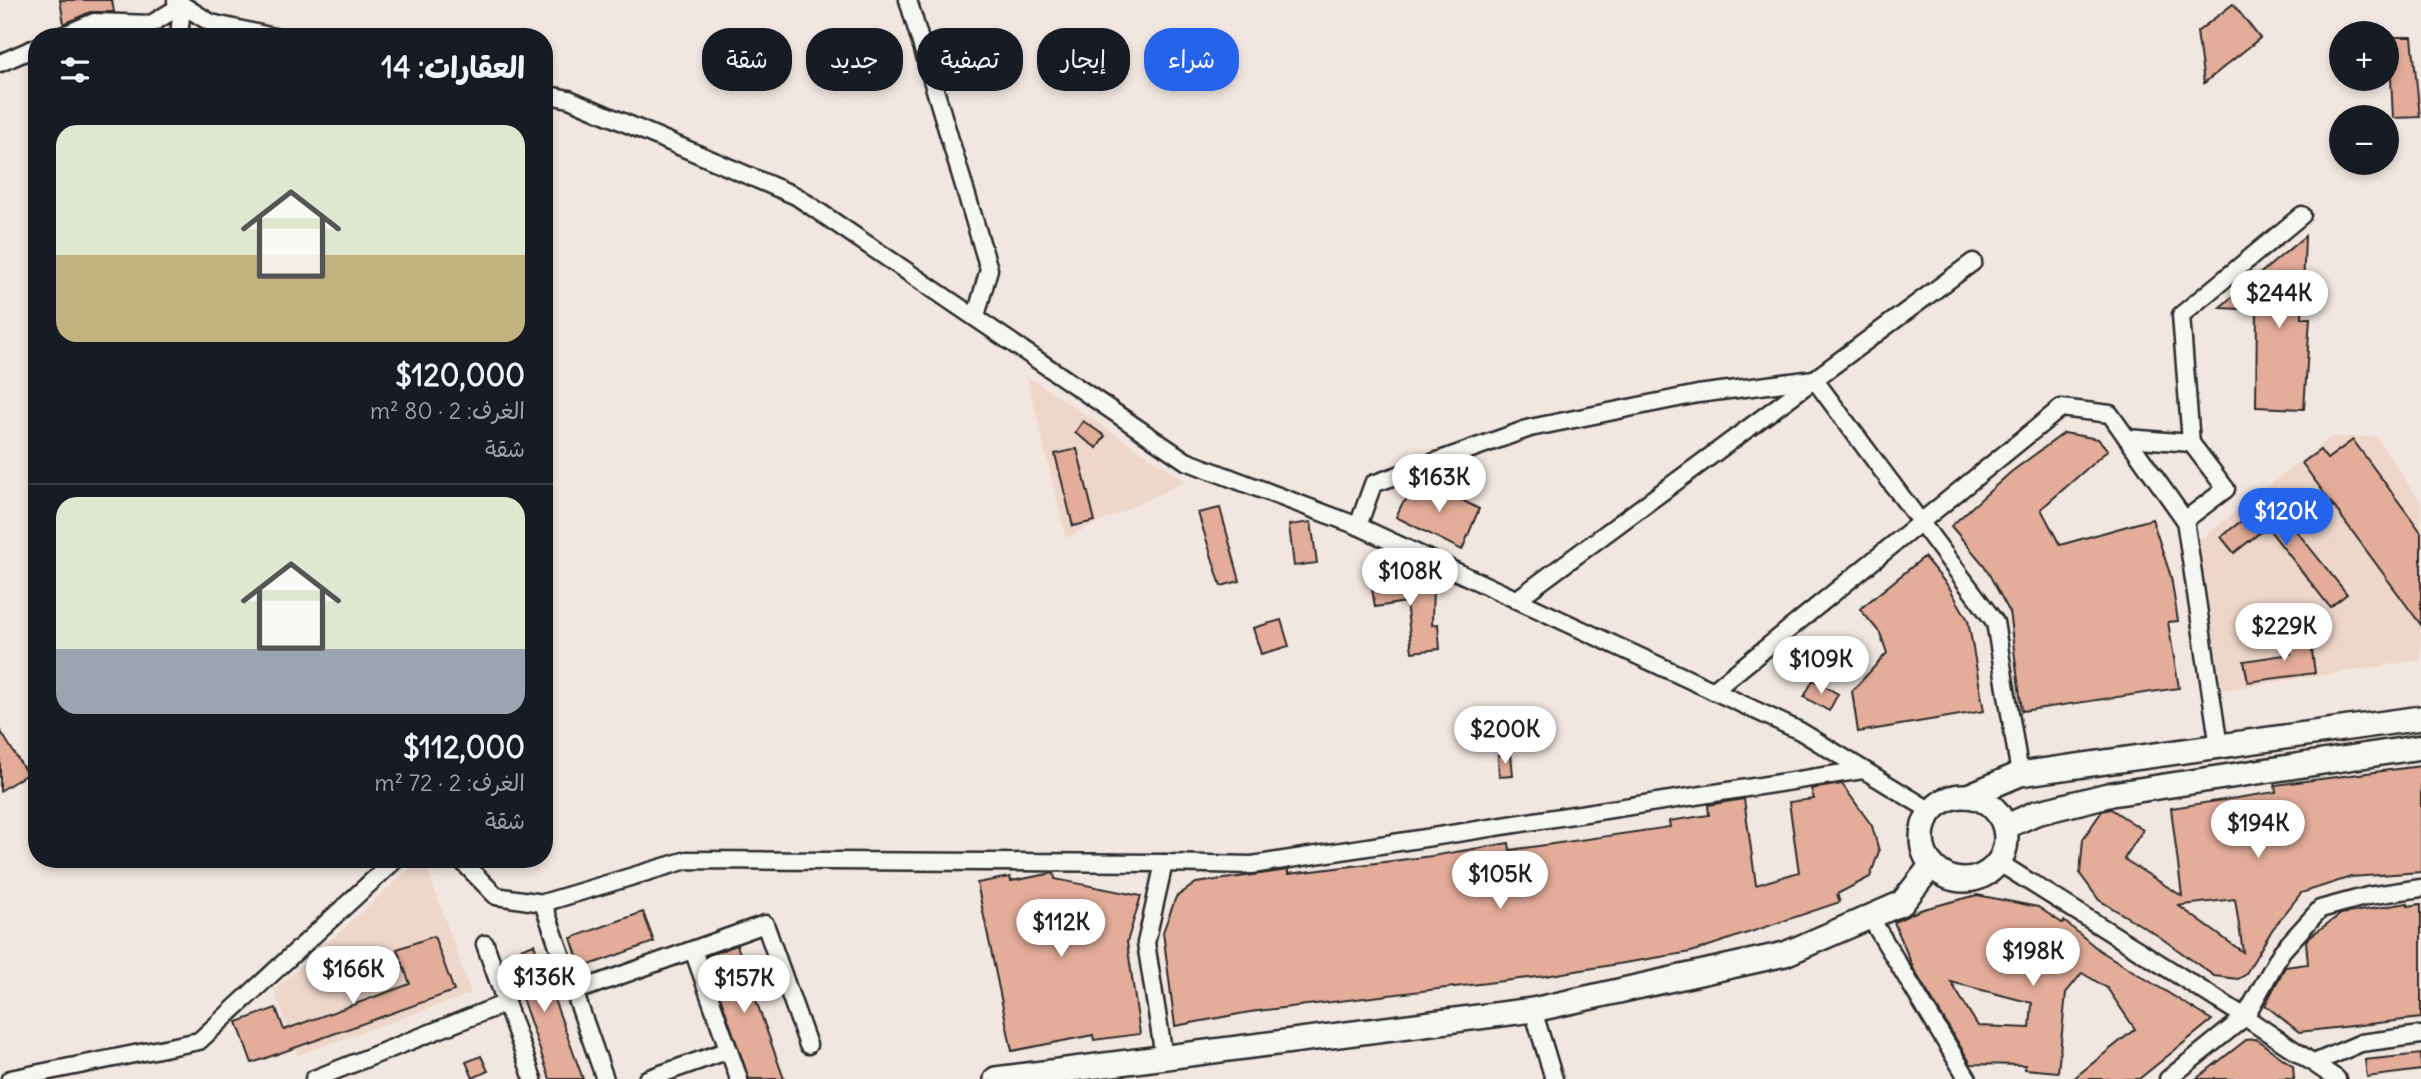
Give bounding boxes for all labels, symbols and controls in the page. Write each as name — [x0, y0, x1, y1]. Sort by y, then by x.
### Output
map controls — [2329, 21, 2399, 175]
button: + — [2329, 21, 2399, 91]
chip: شقة — [702, 28, 792, 91]
chip: جديد — [806, 28, 903, 91]
chip: تصفية — [917, 28, 1023, 91]
chip: إيجار — [1037, 28, 1130, 91]
chip: شراء — [1144, 28, 1239, 91]
text: العقارات: 14 — [381, 48, 525, 86]
icon: filters — [56, 51, 94, 89]
button: − — [2329, 105, 2399, 175]
icon: home — [228, 171, 354, 297]
pin: $244K — [2230, 270, 2328, 330]
text: $244K — [2246, 278, 2312, 307]
text: $120,000 — [395, 356, 525, 394]
text: الغرف: 2 · 80 m² — [370, 396, 525, 425]
text: شقة — [485, 434, 525, 463]
pin: $163K — [1390, 454, 1488, 514]
text: $163K — [1408, 462, 1470, 491]
pin: $120K — [2237, 489, 2335, 548]
text: $120K — [2254, 496, 2318, 525]
icon: home — [228, 543, 354, 669]
pin: $108K — [1361, 548, 1459, 608]
text: $108K — [1378, 556, 1442, 585]
pin: $229K — [2235, 604, 2333, 663]
text: $229K — [2251, 611, 2317, 640]
pin: $109K — [1772, 636, 1870, 696]
text: $109K — [1789, 644, 1853, 673]
pin: $200K — [1456, 706, 1554, 766]
text: $200K — [1470, 714, 1540, 743]
text: $112,000 — [403, 728, 525, 766]
text: الغرف: 2 · 72 m² — [374, 768, 525, 797]
pin: $194K — [2209, 800, 2307, 860]
text: شقة — [485, 806, 525, 835]
text: $194K — [2227, 808, 2289, 837]
pin: $105K — [1451, 852, 1549, 911]
text: $105K — [1468, 859, 1532, 888]
pin: $112K — [1012, 900, 1110, 959]
text: $112K — [1032, 907, 1090, 936]
pin: $198K — [1984, 928, 2082, 988]
text: $198K — [2002, 936, 2064, 965]
pin: $166K — [304, 946, 402, 1006]
text: $166K — [322, 954, 384, 983]
pin: $136K — [495, 954, 593, 1014]
pin: $157K — [695, 956, 793, 1015]
text: $136K — [513, 962, 575, 991]
text: $157K — [714, 963, 774, 992]

